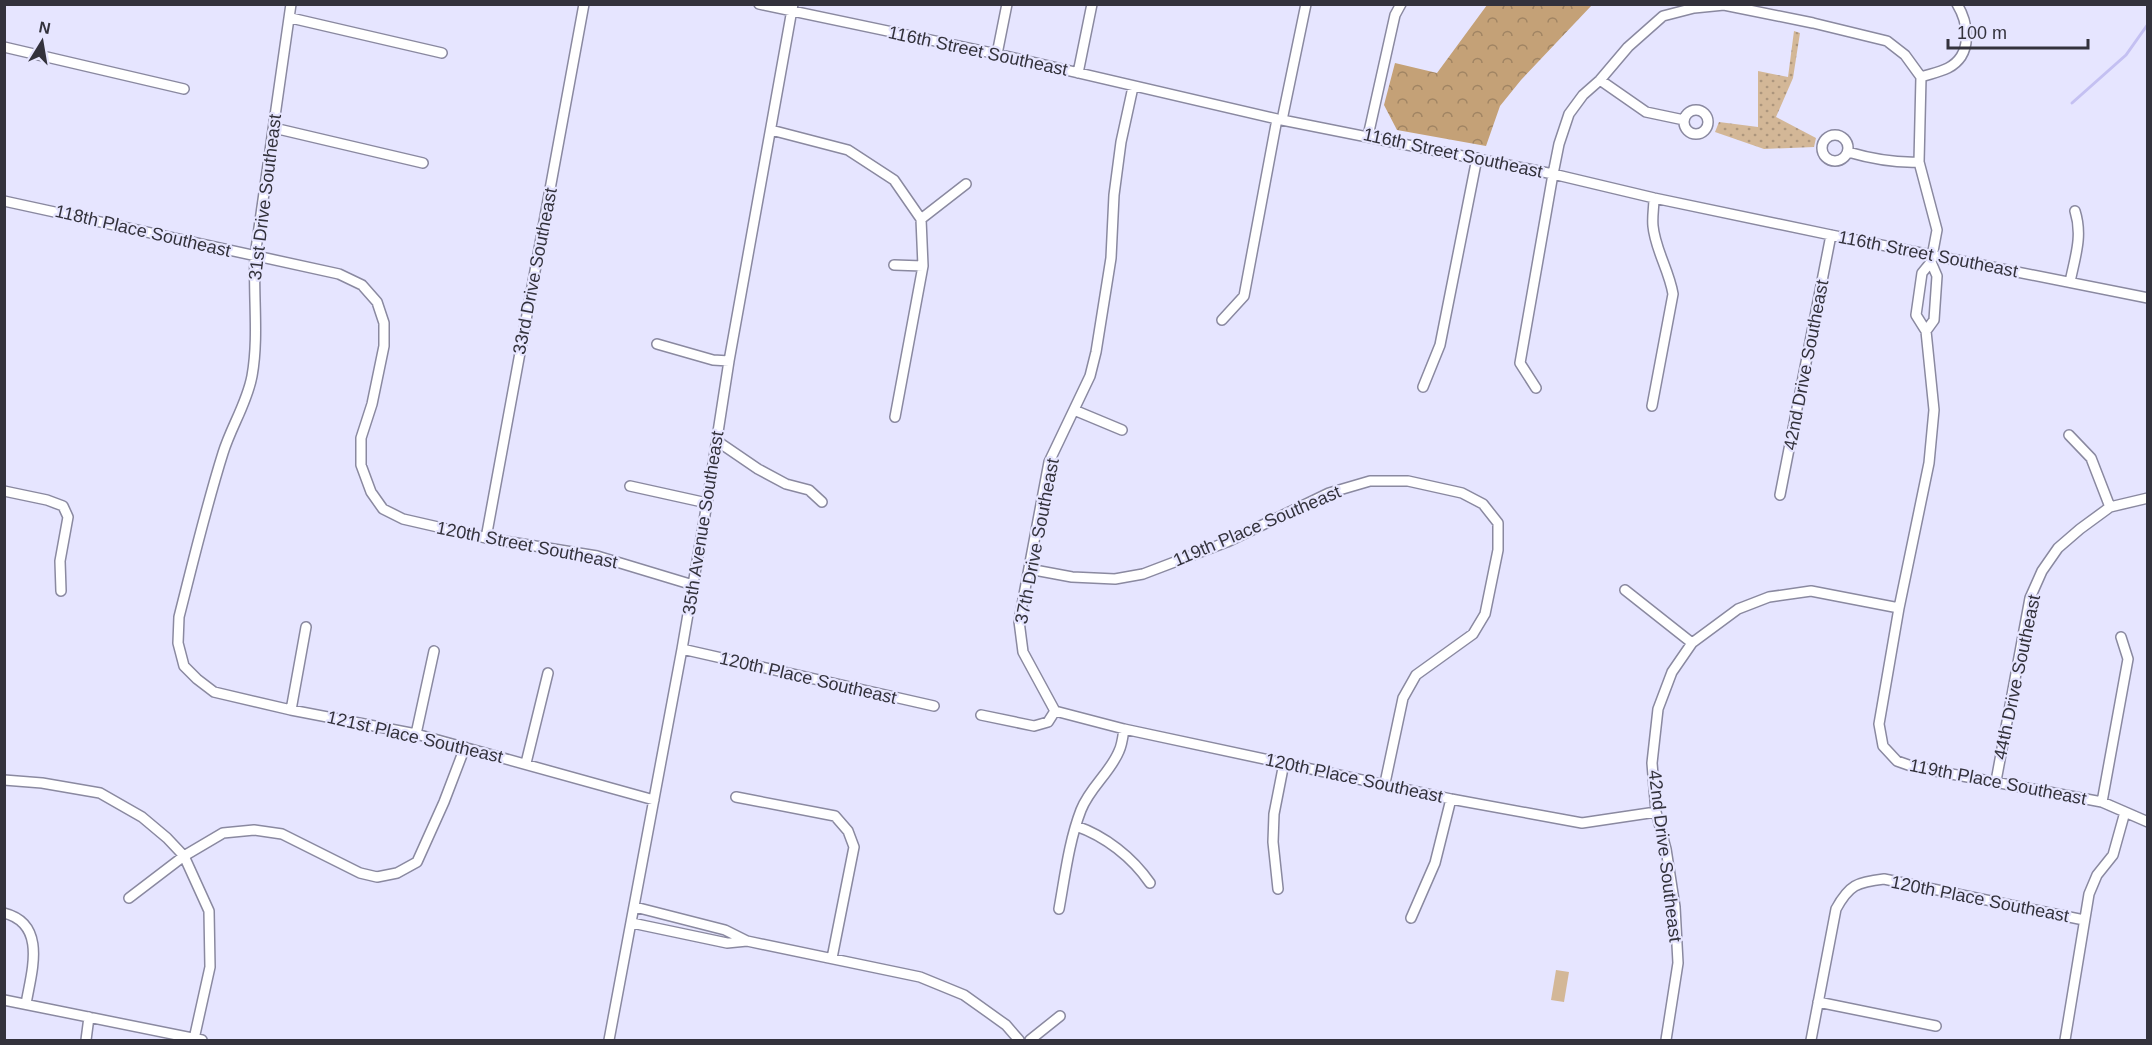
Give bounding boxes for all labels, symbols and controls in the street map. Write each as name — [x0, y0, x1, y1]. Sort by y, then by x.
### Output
north arrow — [12, 12, 72, 72]
scale bar — [1948, 12, 2088, 50]
text: N — [37, 18, 52, 37]
street label: 116th Street Southeast — [887, 22, 1069, 80]
text: 100 m — [1957, 23, 2007, 43]
street label: 31st Drive Southeast — [245, 113, 285, 281]
street label: 116th Street Southeast — [1362, 124, 1544, 182]
street label: 33rd Drive Southeast — [509, 186, 561, 356]
street label: 118th Place Southeast — [53, 201, 233, 261]
street label: 116th Street Southeast — [1836, 227, 2020, 281]
street label: 42nd Drive Southeast — [1780, 278, 1832, 452]
street label: 35th Avenue Southeast — [679, 430, 727, 616]
street label: 37th Drive Southeast — [1011, 457, 1063, 625]
street label: 119th Place Southeast — [1170, 482, 1344, 570]
street label: 120th Street Southeast — [435, 518, 619, 572]
street label: 44th Drive Southeast — [1990, 593, 2044, 761]
street label: 120th Place Southeast — [718, 648, 898, 708]
street label: 121st Place Southeast — [325, 707, 505, 767]
street label: 120th Place Southeast — [1263, 749, 1445, 807]
street label: 119th Place Southeast — [1908, 755, 2088, 809]
street label: 42nd Drive Southeast — [1645, 769, 1685, 943]
street label: 120th Place Southeast — [1889, 872, 2071, 926]

